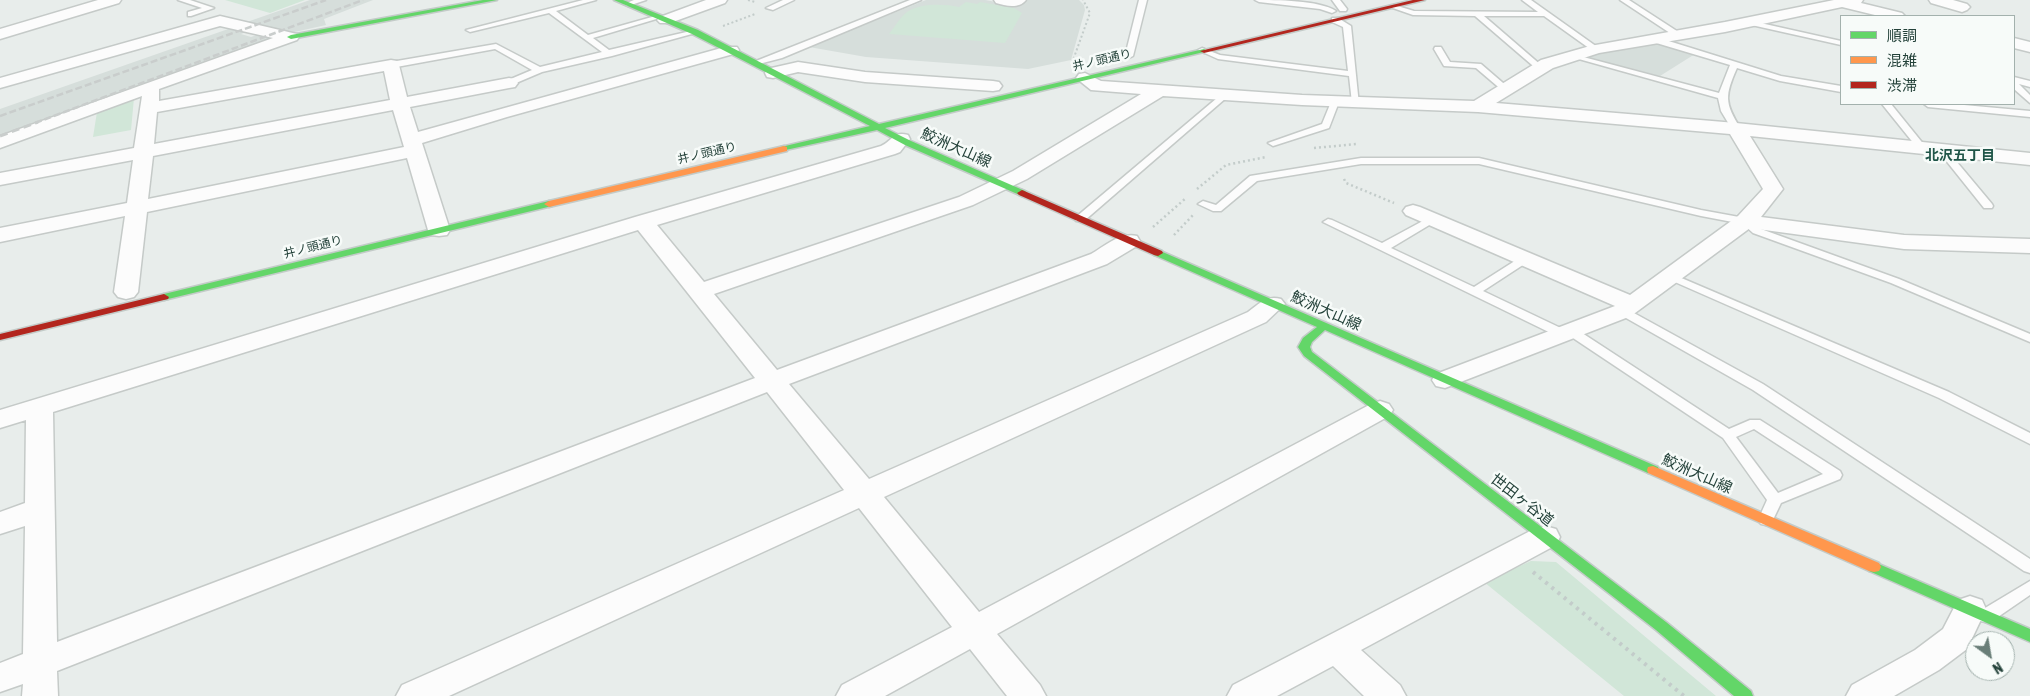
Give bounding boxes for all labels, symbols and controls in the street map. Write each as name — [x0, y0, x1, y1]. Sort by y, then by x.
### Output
legend — [1840, 15, 2015, 105]
text: 順調 — [1887, 27, 1917, 44]
street label: 井ノ頭通り — [1071, 46, 1133, 74]
text: 混雑 — [1887, 52, 1917, 69]
text: 渋滞 — [1887, 77, 1917, 94]
street label: 鮫洲大山線 — [918, 125, 994, 171]
street label: 井ノ頭通り — [676, 139, 738, 167]
district label: 北沢五丁目 — [1925, 148, 1995, 164]
street label: 井ノ頭通り — [282, 233, 344, 261]
street label: 鮫洲大山線 — [1288, 288, 1364, 334]
street label: 鮫洲大山線 — [1659, 451, 1735, 497]
street label: 世田ヶ谷道 — [1487, 470, 1557, 530]
north arrow — [1965, 631, 2015, 681]
text: N — [1990, 659, 2005, 677]

